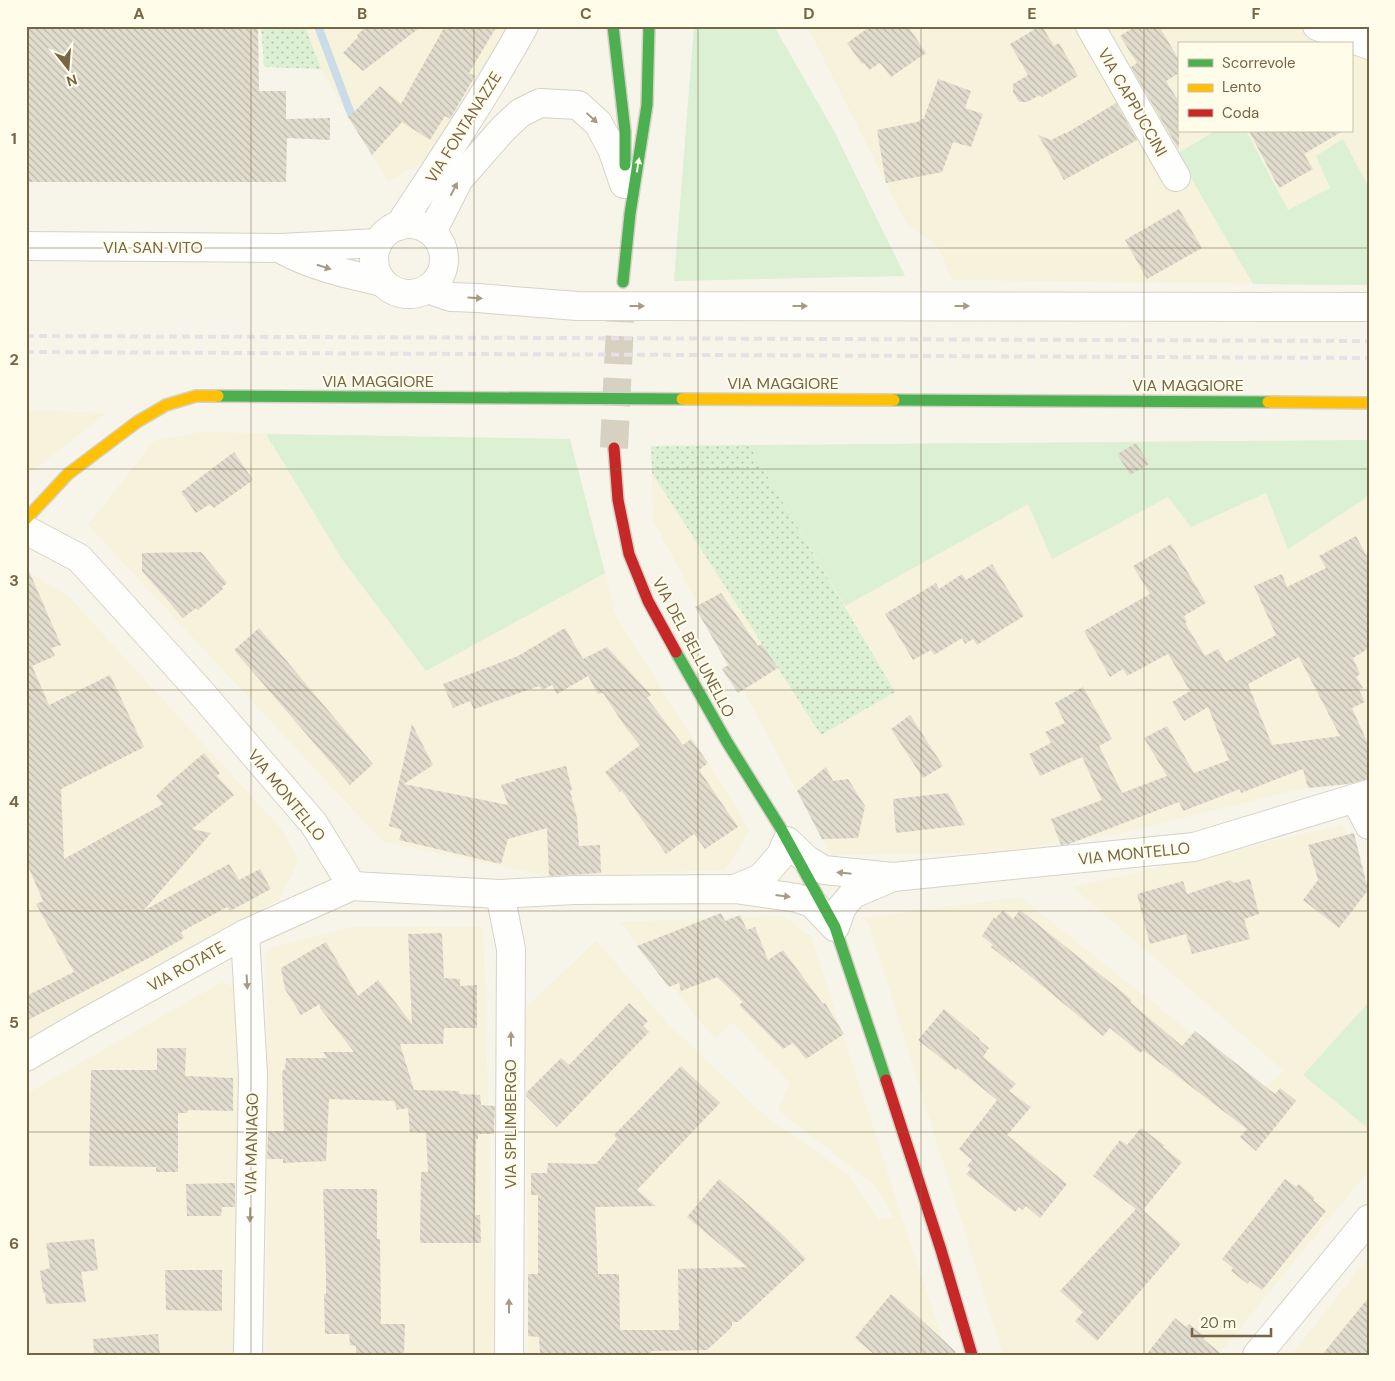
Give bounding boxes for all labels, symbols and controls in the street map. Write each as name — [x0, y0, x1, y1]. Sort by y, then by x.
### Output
text: A — [133, 3, 145, 24]
text: B — [357, 3, 367, 24]
text: C — [580, 3, 592, 24]
text: D — [803, 3, 815, 24]
text: E — [1027, 3, 1037, 24]
text: F — [1252, 3, 1261, 24]
north arrow — [42, 42, 92, 92]
legend — [1178, 42, 1352, 132]
street label: VIA CAPPUCCINI — [1093, 44, 1172, 160]
text: Scorrevole — [1222, 53, 1296, 73]
street label: VIA FONTANAZZE — [421, 68, 506, 187]
text: N — [64, 70, 79, 91]
text: Lento — [1222, 77, 1261, 97]
text: Coda — [1222, 103, 1259, 123]
one-way arrow — [585, 112, 597, 124]
text: 1 — [11, 128, 17, 149]
one-way arrow — [634, 157, 642, 173]
one-way arrow — [450, 182, 458, 196]
street label: VIA SAN VITO — [103, 237, 203, 258]
one-way arrow — [317, 264, 332, 272]
one-way arrow — [467, 295, 483, 303]
one-way arrow — [630, 302, 646, 310]
one-way arrow — [792, 302, 808, 310]
one-way arrow — [955, 302, 971, 310]
text: 2 — [9, 349, 19, 370]
street label: VIA MAGGIORE — [322, 371, 434, 392]
street label: VIA MAGGIORE — [727, 373, 839, 394]
street label: VIA MAGGIORE — [1132, 375, 1244, 396]
text: 3 — [9, 570, 19, 591]
street label: VIA DEL BELLUNELLO — [648, 573, 739, 721]
street label: VIA MONTELLO — [243, 745, 330, 846]
text: 4 — [9, 791, 19, 812]
street label: VIA MONTELLO — [1077, 837, 1191, 870]
one-way arrow — [836, 869, 852, 877]
one-way arrow — [776, 892, 792, 900]
street label: VIA ROTATE — [144, 936, 229, 996]
one-way arrow — [244, 975, 252, 991]
text: 5 — [9, 1012, 19, 1033]
one-way arrow — [507, 1030, 515, 1046]
street label: VIA SPILIMBERGO — [500, 1059, 521, 1189]
street label: VIA MANIAGO — [240, 1092, 263, 1196]
one-way arrow — [245, 1207, 253, 1223]
text: 6 — [9, 1233, 19, 1254]
one-way arrow — [505, 1298, 513, 1314]
scale bar — [1192, 1306, 1271, 1338]
text: 20 m — [1200, 1313, 1236, 1333]

